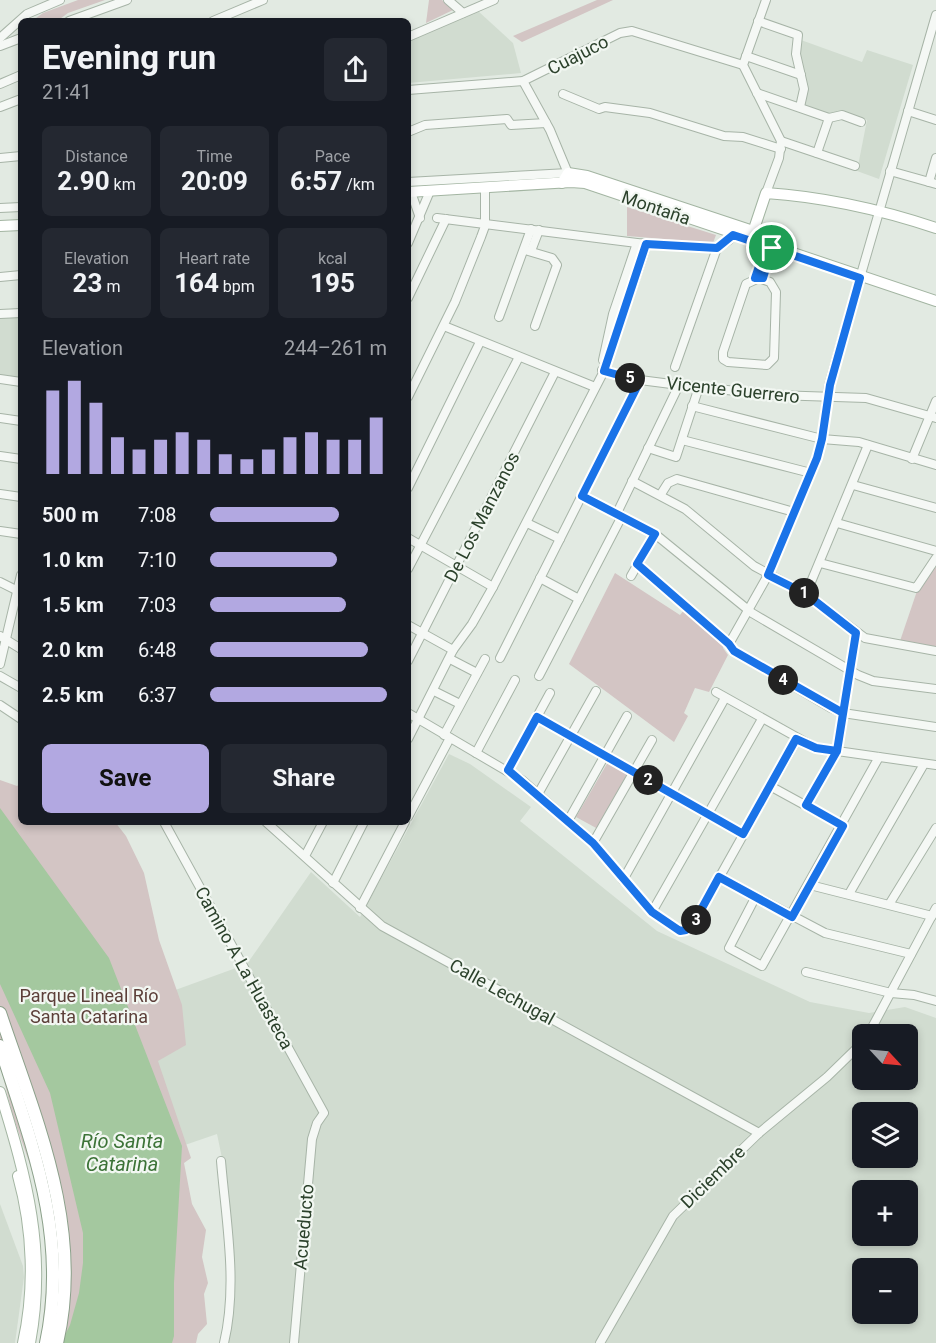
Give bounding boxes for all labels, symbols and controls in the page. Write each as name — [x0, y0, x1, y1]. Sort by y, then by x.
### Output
street label: Cuajuco — [544, 30, 612, 79]
text: Evening run — [42, 38, 216, 77]
button: share — [324, 38, 387, 101]
text: 21:41 — [42, 80, 92, 104]
text: Distance — [65, 147, 128, 166]
text: Time — [197, 147, 232, 166]
text: Pace — [315, 147, 350, 166]
text: 2.90 — [57, 166, 110, 196]
text: 20:09 — [181, 166, 248, 196]
text: 6:57 — [290, 166, 342, 196]
text: km — [110, 175, 136, 194]
text: /km — [342, 175, 375, 194]
street label: Montaña — [619, 186, 693, 229]
pin — [746, 222, 797, 273]
icon: arrive — [755, 231, 788, 264]
text: Elevation — [64, 249, 129, 268]
text: Heart rate — [179, 249, 250, 268]
text: kcal — [318, 249, 347, 268]
text: 23 — [73, 268, 102, 298]
text: 164 — [174, 268, 219, 298]
text: 195 — [310, 268, 355, 298]
text: m — [102, 277, 120, 296]
text: bpm — [219, 277, 255, 296]
text: Elevation — [42, 336, 123, 360]
text: 244–261 m — [284, 336, 387, 360]
pin: 5 — [615, 363, 645, 393]
text: 5 — [625, 368, 635, 387]
street label: Vicente Guerrero — [665, 372, 801, 407]
street label: De Los Manzanos — [440, 448, 523, 585]
text: 500 m — [42, 503, 99, 527]
text: 7:08 — [138, 503, 177, 527]
text: 1.0 km — [42, 548, 104, 572]
text: 7:10 — [138, 548, 177, 572]
pin: 1 — [789, 578, 819, 608]
text: 1 — [799, 583, 809, 602]
text: 1.5 km — [42, 593, 104, 617]
text: 7:03 — [138, 593, 177, 617]
text: 2.0 km — [42, 638, 104, 662]
text: 6:48 — [138, 638, 177, 662]
pin: 4 — [768, 665, 798, 695]
text: 4 — [778, 670, 788, 689]
text: 2.5 km — [42, 683, 104, 707]
text: 6:37 — [138, 683, 177, 707]
button: Save — [42, 744, 209, 813]
button: Share — [221, 744, 387, 813]
pin: 2 — [633, 765, 663, 795]
text: 2 — [643, 770, 653, 789]
street label: Camino A La Huasteca — [191, 883, 298, 1053]
pin: 3 — [681, 905, 711, 935]
text: 3 — [691, 910, 701, 929]
street label: Calle Lechugal — [446, 954, 559, 1029]
park label: Parque Lineal Río Santa Catarina — [19, 985, 159, 1027]
north arrow — [852, 1024, 918, 1090]
map controls — [852, 1024, 918, 1324]
button: layers — [852, 1102, 918, 1168]
water label: Río Santa Catarina — [81, 1129, 163, 1176]
street label: Diciembre — [676, 1141, 749, 1212]
button: + — [852, 1180, 918, 1246]
street label: Acueducto — [289, 1183, 318, 1271]
button: − — [852, 1258, 918, 1324]

